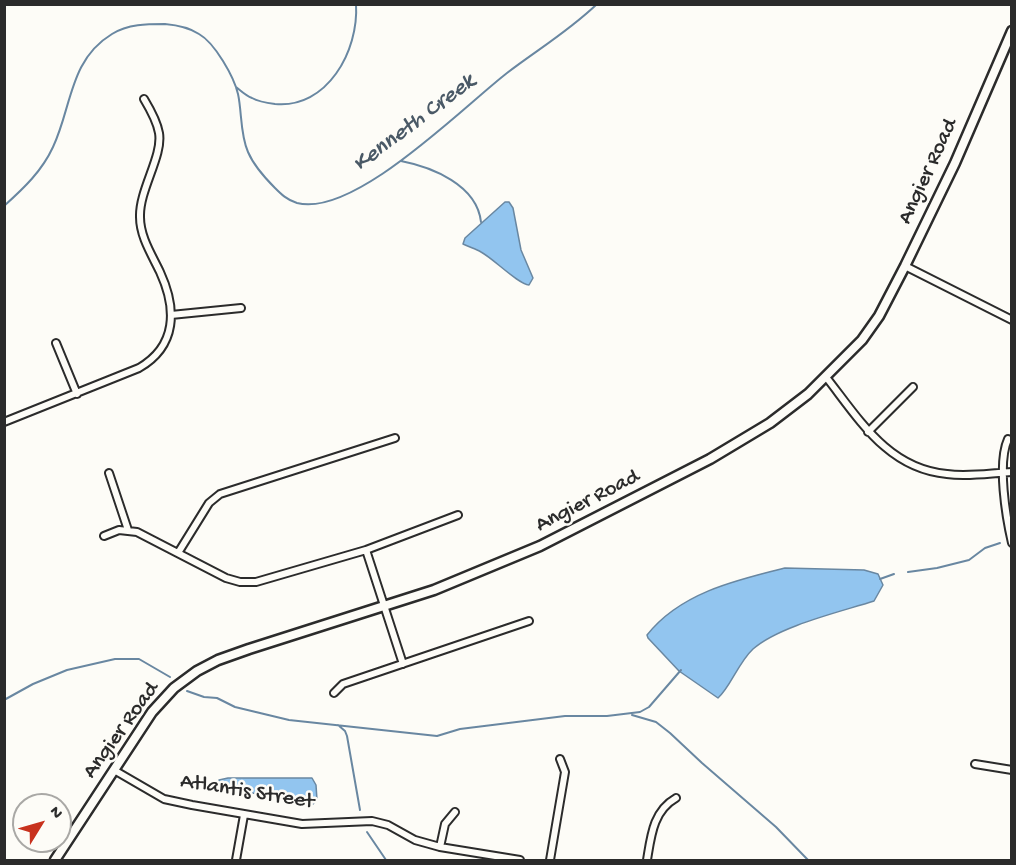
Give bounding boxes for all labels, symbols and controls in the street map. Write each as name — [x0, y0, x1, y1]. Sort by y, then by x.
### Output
water label: Kenneth Creek — [348, 69, 482, 179]
street label: Angier Road — [893, 115, 965, 229]
street label: Angier Road — [532, 465, 644, 539]
street label: Angier Road — [78, 677, 166, 785]
street label: Atlantis Street — [178, 769, 316, 817]
north arrow — [12, 793, 72, 853]
text: N — [44, 803, 66, 823]

